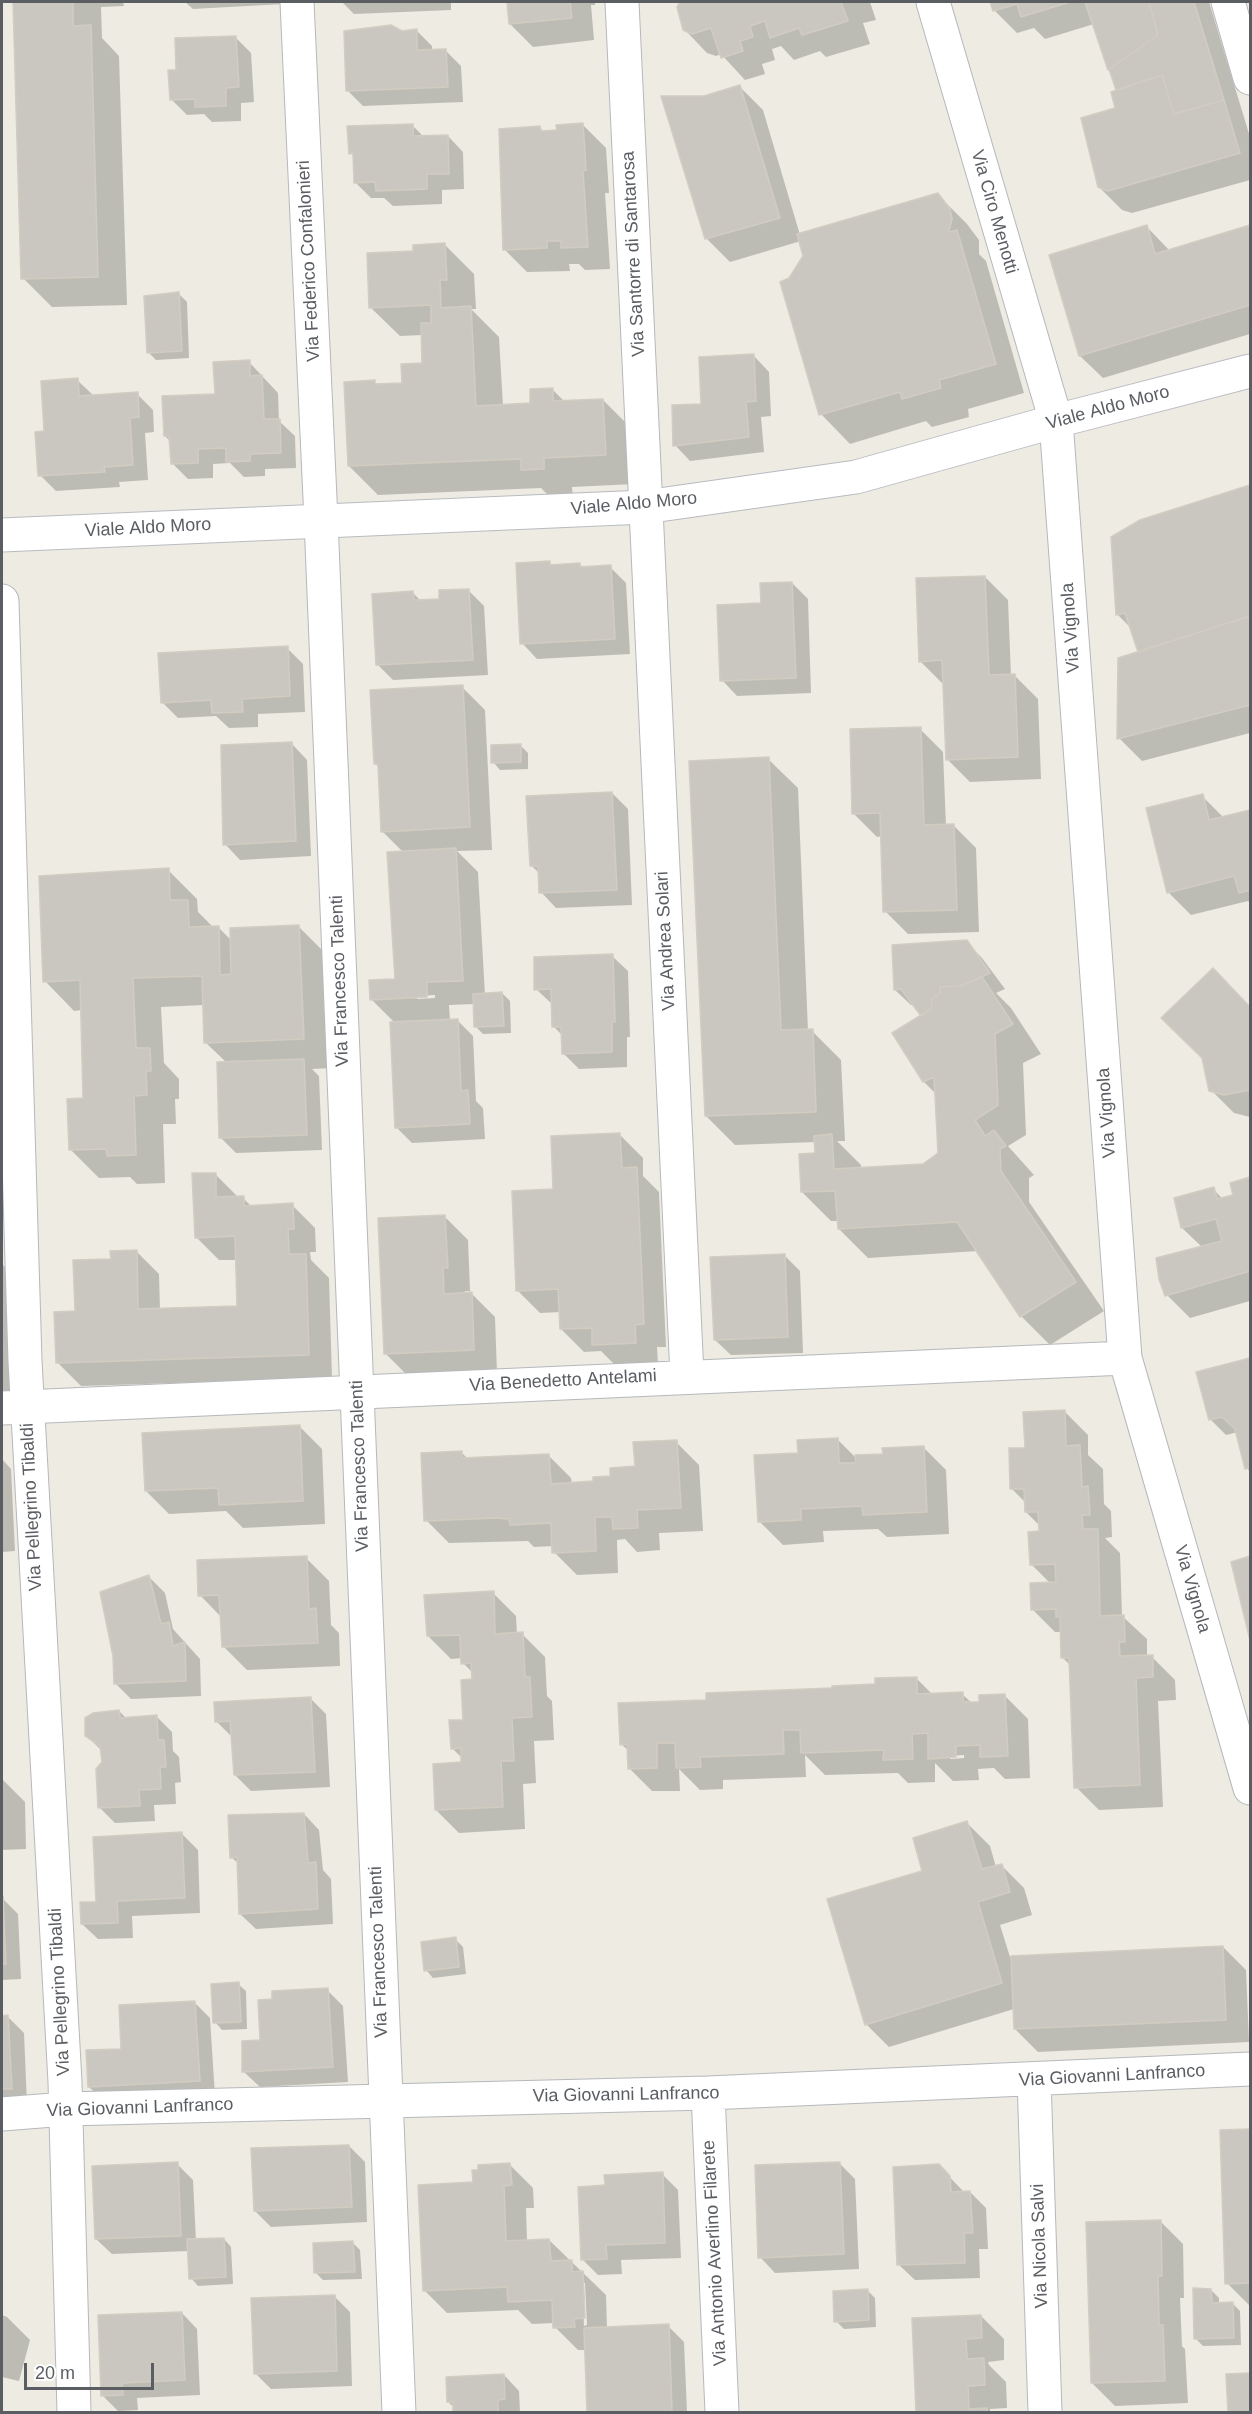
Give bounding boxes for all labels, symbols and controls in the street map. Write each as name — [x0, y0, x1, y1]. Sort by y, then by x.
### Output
street label: Via Ciro Menotti — [966, 148, 1022, 276]
street label: Via Santorre di Santarosa — [618, 151, 650, 357]
street label: Via Federico Confalonieri — [293, 160, 325, 362]
street label: Viale Aldo Moro — [1044, 381, 1172, 435]
street label: Viale Aldo Moro — [570, 488, 698, 520]
street label: Viale Aldo Moro — [84, 514, 212, 542]
street label: Via Vignola — [1057, 582, 1085, 674]
street label: Via Andrea Solari — [652, 871, 680, 1011]
street label: Via Francesco Talenti — [326, 895, 354, 1067]
street label: Via Vignola — [1093, 1067, 1121, 1159]
street label: Via Benedetto Antelami — [469, 1365, 657, 1397]
street label: Via Francesco Talenti — [346, 1380, 374, 1552]
street label: Via Pellegrino Tibaldi — [17, 1423, 47, 1591]
street label: Via Vignola — [1169, 1543, 1215, 1635]
street label: Via Francesco Talenti — [365, 1866, 393, 2038]
street label: Via Pellegrino Tibaldi — [45, 1908, 75, 2076]
street label: Via Giovanni Lanfranco — [1018, 2060, 1206, 2092]
street label: Via Giovanni Lanfranco — [532, 2083, 720, 2107]
street label: Via Giovanni Lanfranco — [46, 2094, 234, 2122]
street label: Via Antonio Averlino Filarete — [698, 2139, 732, 2367]
street label: Via Nicola Salvi — [1027, 2183, 1053, 2309]
scale bar — [27, 2351, 158, 2389]
text: 20 m — [35, 2363, 75, 2383]

